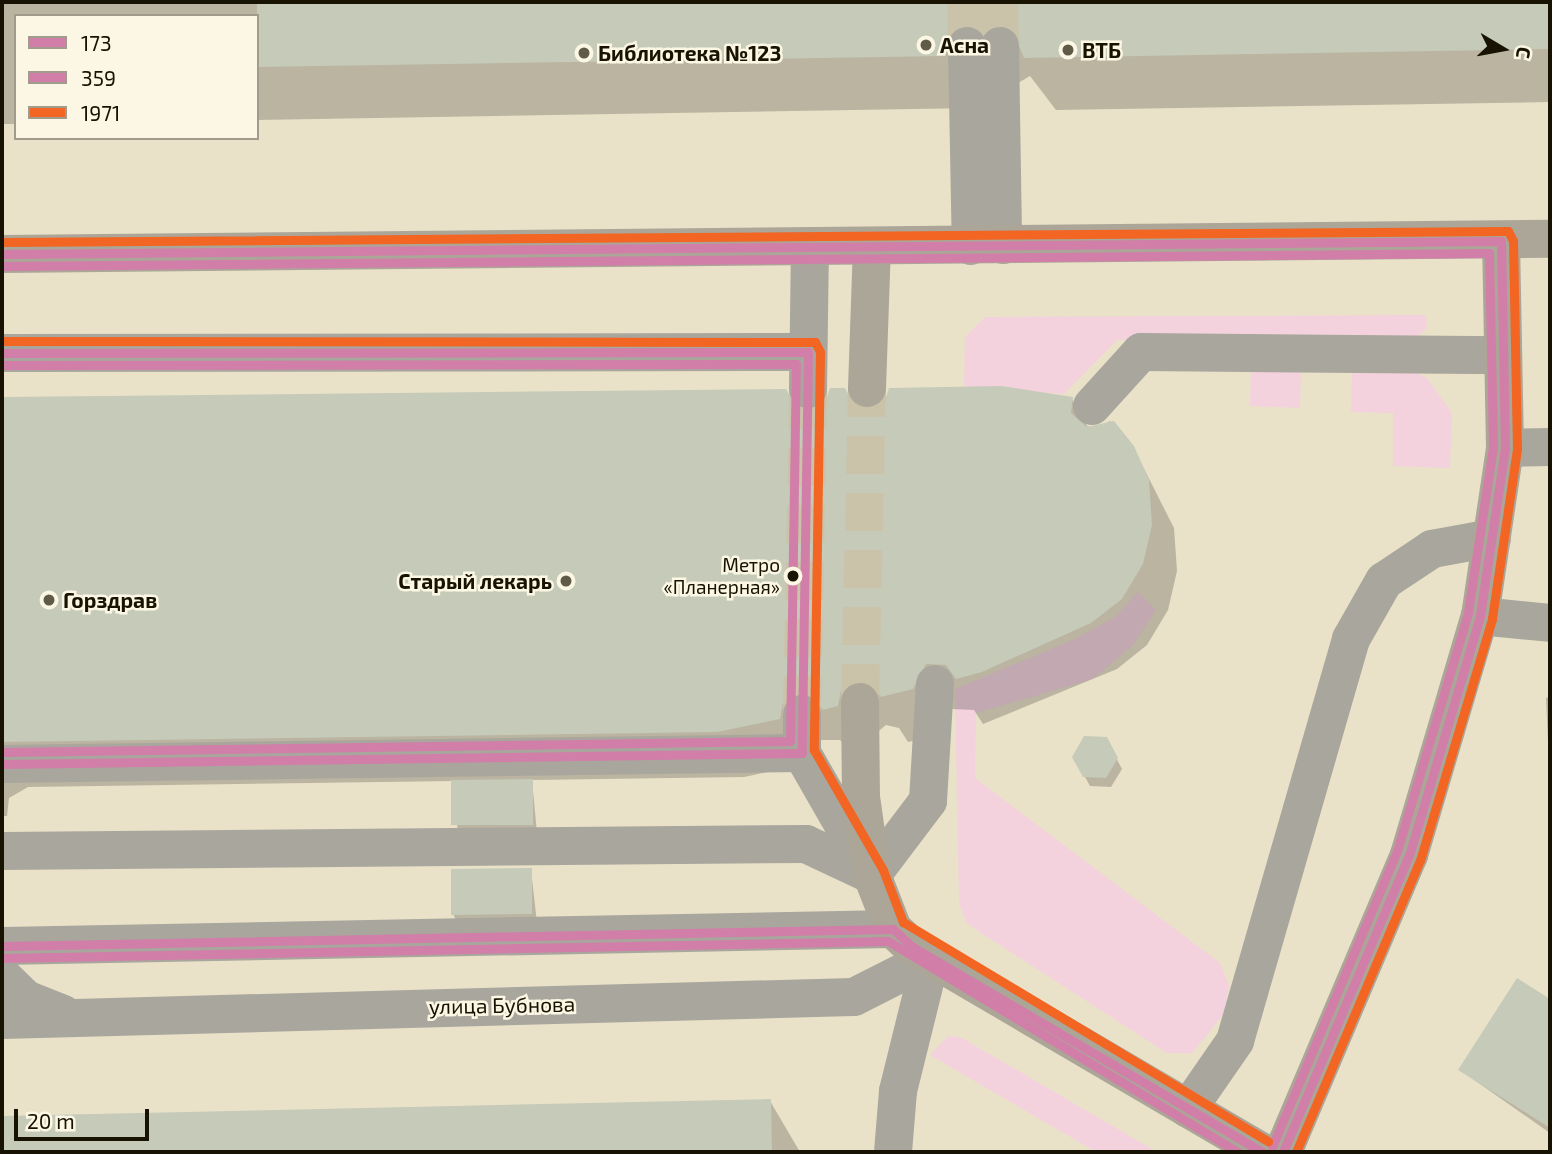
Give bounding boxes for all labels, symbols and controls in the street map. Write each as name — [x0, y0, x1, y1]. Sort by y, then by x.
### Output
legend — [14, 14, 259, 140]
north arrow — [1468, 14, 1538, 84]
text: 173 — [81, 30, 112, 55]
place label: Асна — [940, 32, 989, 58]
marker: Асна — [918, 37, 934, 53]
place label: ВТБ — [1082, 37, 1121, 63]
place label: Библиотека №123 — [598, 40, 781, 66]
marker: ВТБ — [1060, 42, 1076, 58]
marker: Библиотека №123 — [576, 45, 592, 61]
text: С — [1512, 45, 1536, 60]
text: 359 — [81, 65, 116, 90]
text: 1971 — [81, 100, 120, 125]
place label: Метро «Планерная» — [663, 554, 780, 598]
place label: Старый лекарь — [398, 568, 552, 594]
marker: Метро «Планерная» — [786, 569, 800, 583]
marker: Старый лекарь — [558, 573, 574, 589]
place label: Горздрав — [63, 587, 157, 613]
marker: Горздрав — [41, 592, 57, 608]
street label: улица Бубнова — [429, 991, 575, 1019]
scale bar — [18, 1094, 152, 1138]
text: 20 m — [27, 1108, 75, 1133]

